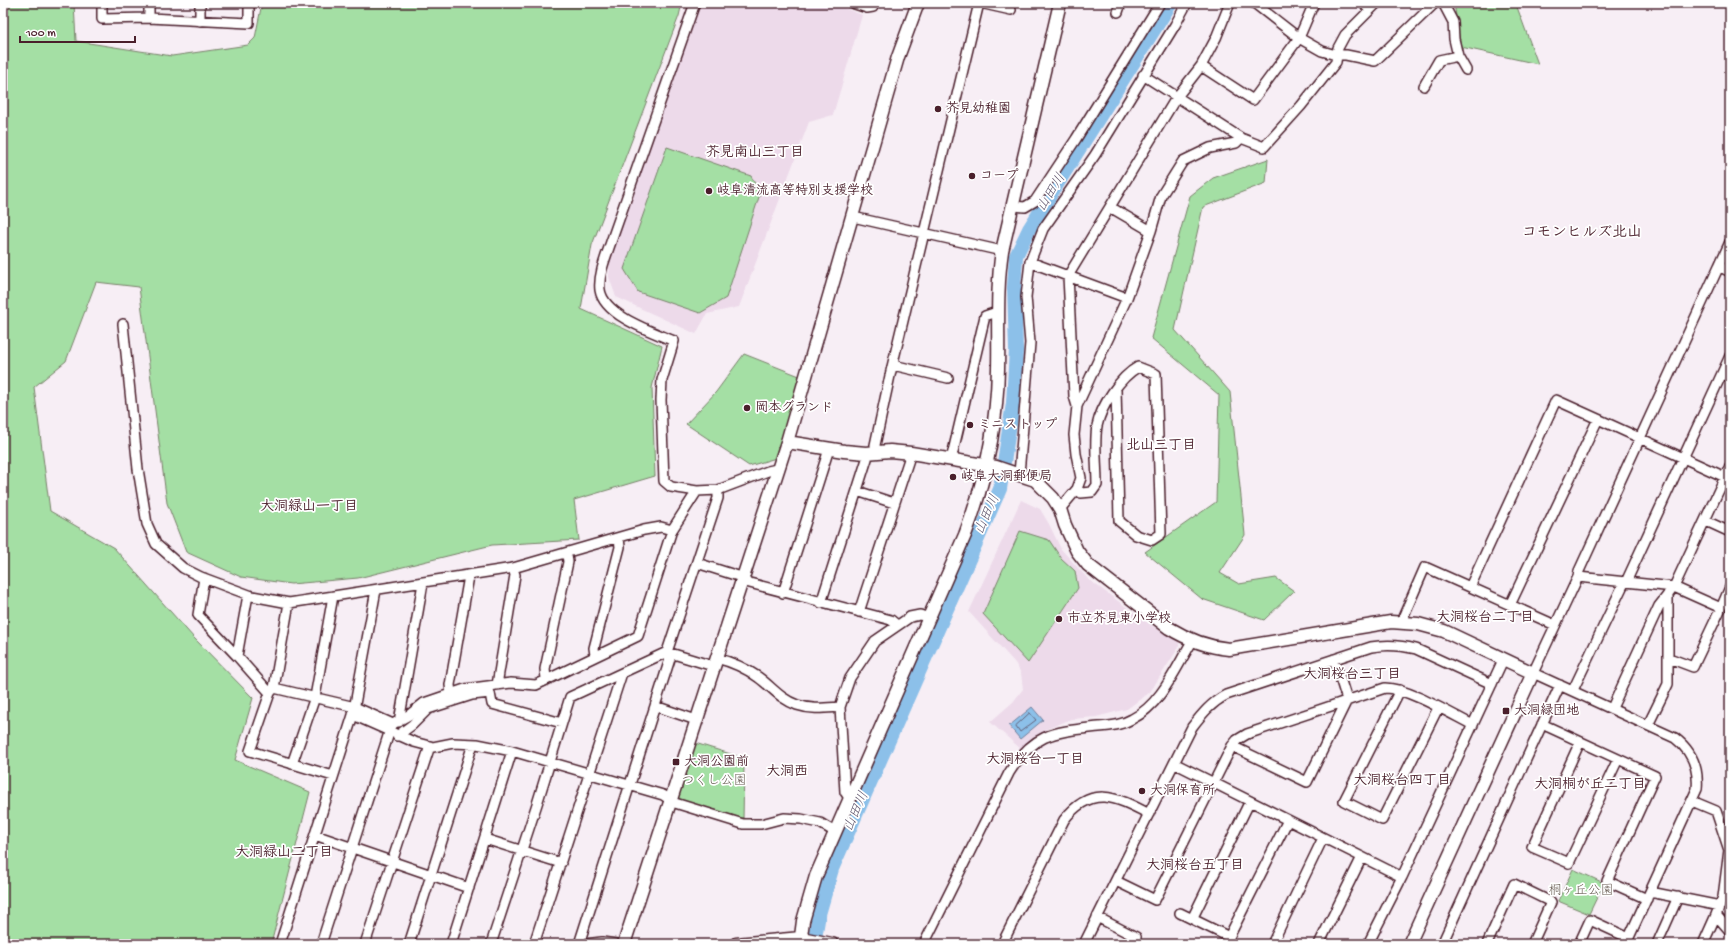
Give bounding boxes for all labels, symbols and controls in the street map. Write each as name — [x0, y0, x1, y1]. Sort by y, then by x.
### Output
scale bar — [20, 18, 135, 44]
text: 100 m — [25, 27, 56, 41]
place label: 芥見幼稚園 — [946, 101, 1011, 117]
marker: 芥見幼稚園 — [933, 104, 943, 114]
district label: 芥見南山三丁目 — [706, 144, 804, 162]
place label: コープ — [980, 168, 1018, 184]
marker: コープ — [967, 171, 977, 181]
water label: 山田川 — [1034, 171, 1070, 215]
place label: 岐阜清流高等特別支援学校 — [717, 183, 873, 199]
marker: 岐阜清流高等特別支援学校 — [704, 186, 714, 196]
district label: コモンヒルズ北山 — [1522, 224, 1642, 242]
place label: 岡本グランド — [755, 400, 833, 416]
marker: 岡本グランド — [742, 403, 752, 413]
place label: ミニストップ — [978, 417, 1057, 433]
marker: ミニストップ — [965, 420, 975, 430]
district label: 北山三丁目 — [1126, 438, 1196, 455]
place label: 岐阜大洞郵便局 — [961, 469, 1052, 485]
marker: 岐阜大洞郵便局 — [948, 472, 958, 482]
water label: 山田川 — [972, 492, 1004, 538]
district label: 大洞緑山一丁目 — [260, 498, 358, 516]
district label: 大洞桜台二丁目 — [1436, 609, 1534, 627]
place label: 市立芥見東小学校 — [1067, 611, 1171, 627]
marker: 市立芥見東小学校 — [1054, 614, 1064, 624]
district label: 大洞桜台三丁目 — [1303, 666, 1401, 684]
place label: 大洞緑団地 — [1514, 703, 1579, 719]
marker: 大洞緑団地 — [1501, 706, 1511, 716]
district label: 大洞桜台一丁目 — [986, 751, 1084, 769]
place label: 大洞公園前 — [684, 754, 749, 770]
marker: 大洞公園前 — [671, 757, 681, 767]
district label: 大洞西 — [766, 763, 808, 781]
district label: 大洞桜台四丁目 — [1353, 772, 1451, 790]
park label: つくし公園 — [681, 773, 747, 789]
district label: 大洞桐が丘二丁目 — [1534, 776, 1646, 794]
place label: 大洞保育所 — [1150, 783, 1215, 799]
marker: 大洞保育所 — [1137, 786, 1147, 796]
water label: 山田川 — [841, 789, 873, 835]
district label: 大洞緑山二丁目 — [235, 844, 333, 862]
district label: 大洞桜台五丁目 — [1146, 857, 1244, 875]
park label: 桐ヶ丘公園 — [1548, 883, 1614, 899]

